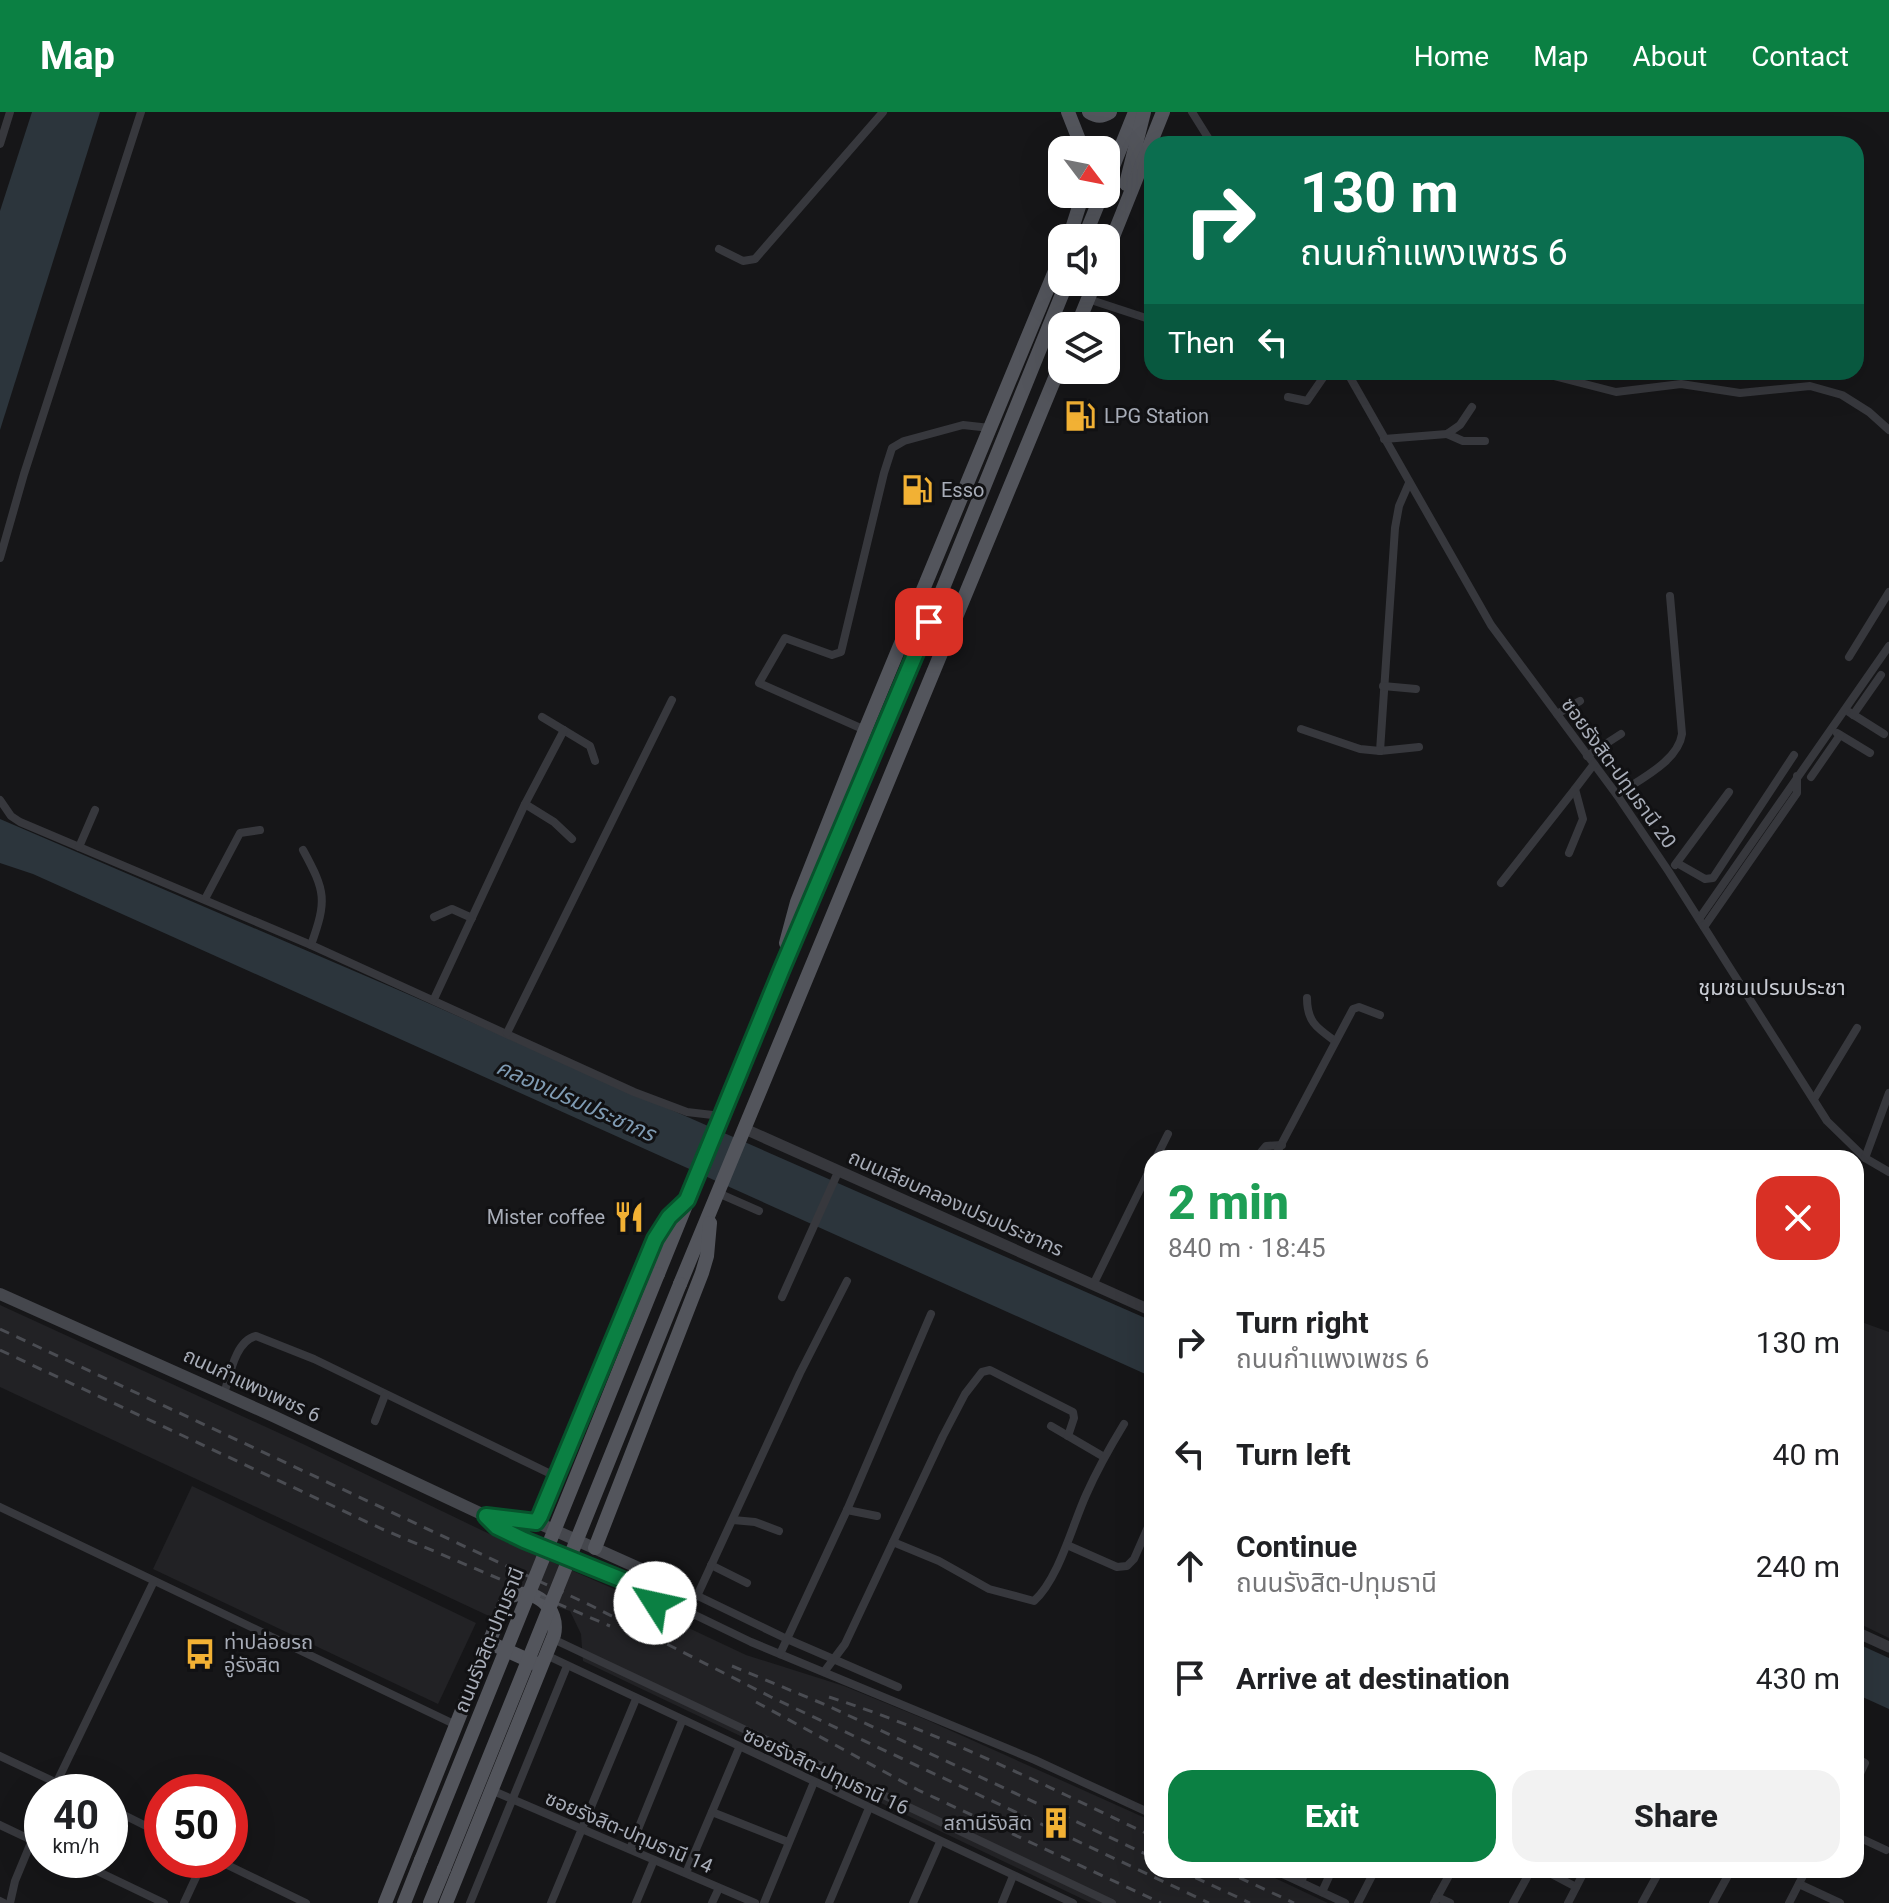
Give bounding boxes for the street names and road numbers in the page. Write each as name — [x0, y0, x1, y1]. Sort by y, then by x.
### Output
street label: ซอยรังสิต-ปทุมธานี 20 — [1556, 693, 1682, 853]
street label: ถนนเลียบคลองเปรมประชากร — [845, 1145, 1067, 1261]
street label: ถนนกำแพงเพชร 6 — [180, 1343, 324, 1427]
street label: ถนนรังสิต-ปทุมธานี — [449, 1564, 529, 1716]
street label: ซอยรังสิต-ปทุมธานี 16 — [739, 1722, 913, 1820]
street label: ซอยรังสิต-ปทุมธานี 14 — [541, 1786, 717, 1878]

